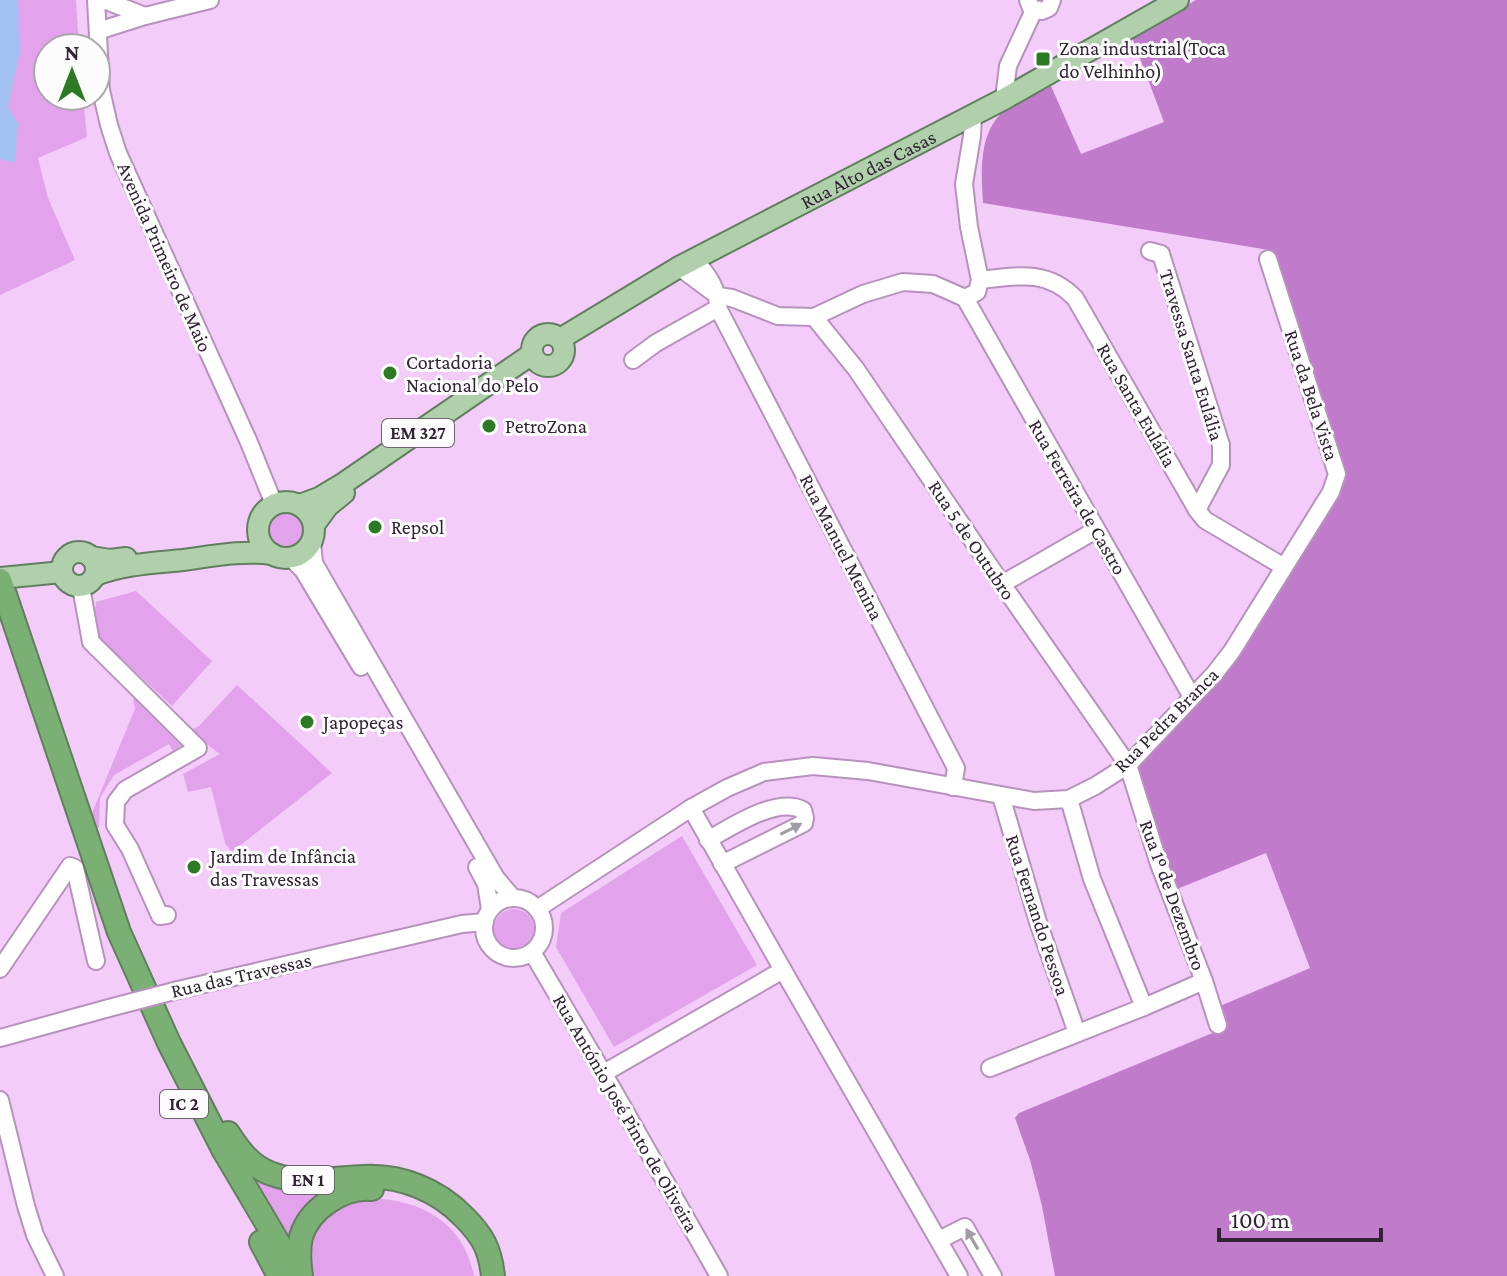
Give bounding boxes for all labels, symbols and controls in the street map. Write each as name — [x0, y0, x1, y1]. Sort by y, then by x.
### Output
north arrow — [32, 32, 112, 112]
place label: Zona industrial(Toca do Velhinho) — [1059, 37, 1226, 83]
text: N — [65, 40, 80, 65]
marker: Zona industrial(Toca do Velhinho) — [1034, 50, 1052, 68]
street label: Rua Alto das Casas — [797, 125, 939, 213]
street label: Avenida Primeiro de Maio — [113, 159, 217, 355]
street label: Travessa Santa Eulália — [1155, 267, 1229, 443]
street label: Rua da Bela Vista — [1281, 327, 1343, 463]
street label: Rua Santa Eulália — [1093, 339, 1181, 471]
place label: Cortadoria Nacional do Pelo — [406, 351, 539, 396]
marker: Cortadoria Nacional do Pelo — [381, 364, 399, 382]
place label: PetroZona — [505, 415, 587, 437]
street label: Rua Ferreira de Castro — [1025, 416, 1131, 578]
marker: PetroZona — [480, 417, 498, 435]
road number: EM 327 — [382, 419, 454, 447]
street label: Rua Manuel Menina — [796, 470, 888, 624]
street label: Rua 5 de Outubro — [924, 476, 1020, 604]
place label: Repsol — [391, 516, 444, 539]
marker: Repsol — [366, 518, 384, 536]
street label: Rua Pedra Branca — [1109, 663, 1223, 777]
place label: Japopeças — [321, 711, 403, 734]
marker: Japopeças — [298, 713, 316, 731]
street label: Rua 1º de Dezembro — [1136, 817, 1210, 973]
one-way arrow — [780, 822, 803, 835]
street label: Rua Fernando Pessoa — [1002, 832, 1074, 998]
place label: Jardim de Infância das Travessas — [208, 845, 356, 890]
marker: Jardim de Infância das Travessas — [185, 858, 203, 876]
street label: Rua das Travessas — [169, 948, 313, 1002]
street label: Rua António José Pinto de Oliveira — [548, 990, 703, 1236]
road number: IC 2 — [160, 1090, 208, 1118]
road number: EN 1 — [282, 1166, 334, 1194]
scale bar — [1219, 1192, 1381, 1242]
text: 100 m — [1231, 1206, 1290, 1233]
one-way arrow — [965, 1228, 979, 1250]

